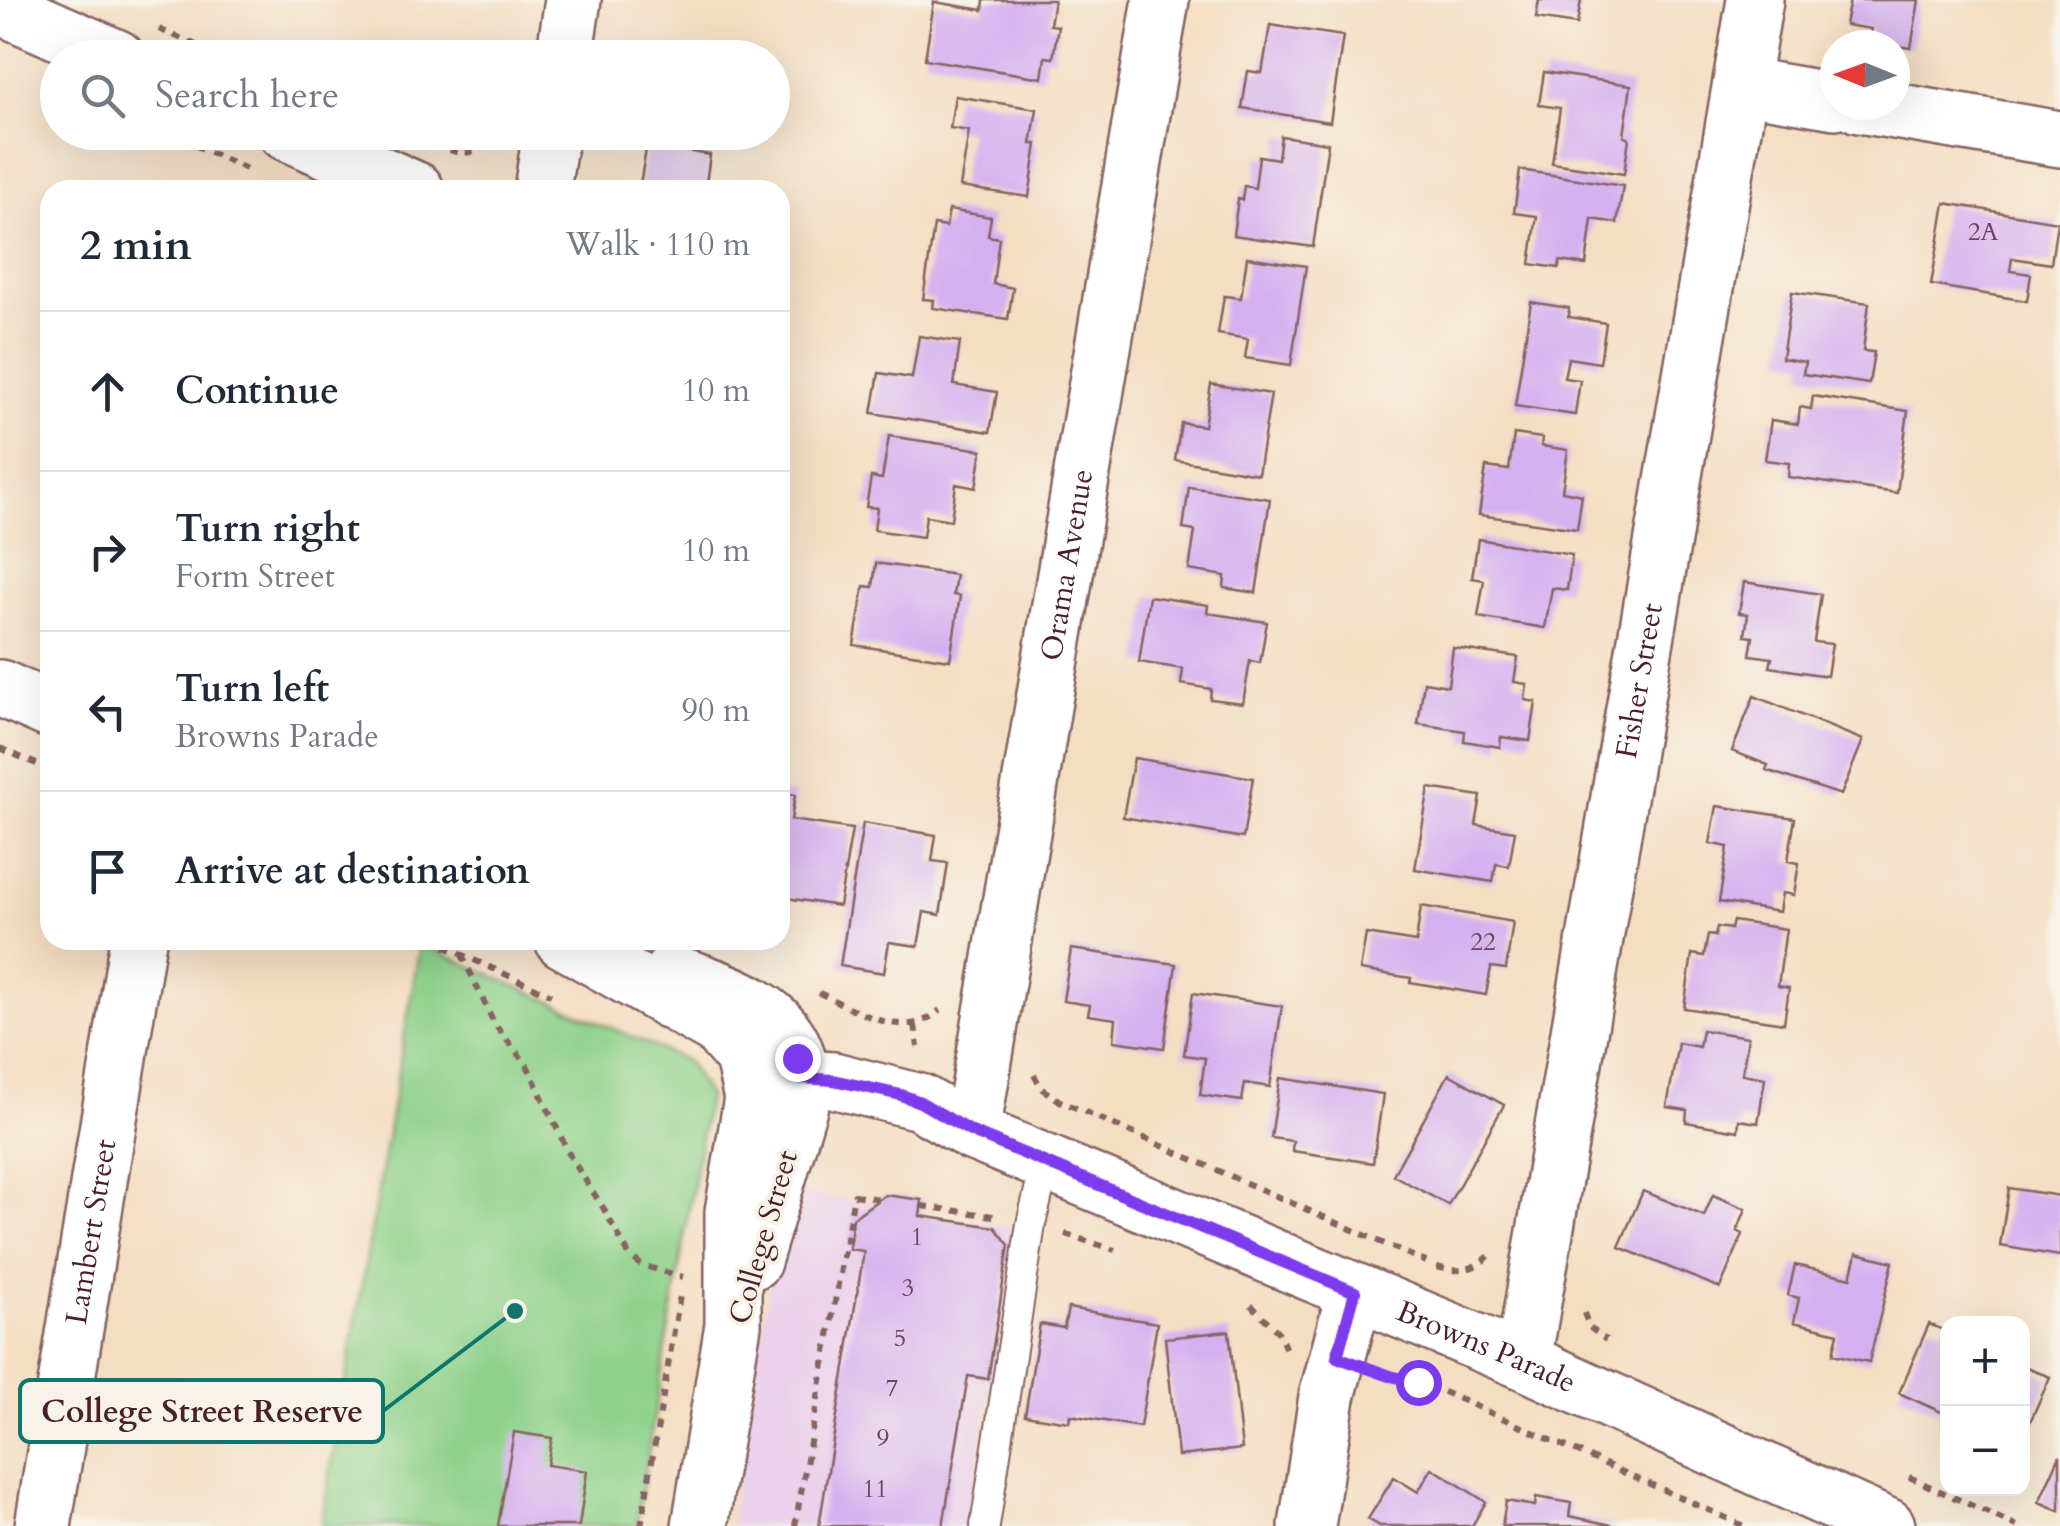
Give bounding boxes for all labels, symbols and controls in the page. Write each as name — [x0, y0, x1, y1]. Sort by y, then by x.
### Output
north arrow — [1820, 30, 1910, 120]
search box — [40, 40, 790, 150]
icon: search — [75, 68, 130, 123]
text: Search here — [155, 69, 339, 121]
house number: 2A — [1968, 215, 1999, 249]
text: 2 min — [80, 217, 192, 274]
text: Walk · 110 m — [565, 223, 750, 267]
icon: ahead — [80, 364, 135, 419]
text: Continue — [175, 365, 339, 417]
text: 10 m — [682, 369, 750, 413]
street label: Orama Avenue — [1031, 466, 1103, 664]
text: Turn right — [175, 503, 360, 555]
icon: right — [80, 524, 135, 579]
text: 10 m — [682, 529, 750, 573]
text: Form Street — [175, 555, 335, 599]
street label: Fisher Street — [1606, 600, 1673, 762]
text: Turn left — [175, 663, 329, 715]
icon: left — [80, 684, 135, 739]
text: 90 m — [682, 689, 750, 733]
text: Browns Parade — [175, 715, 379, 759]
icon: arrive — [80, 844, 135, 899]
text: Arrive at destination — [175, 845, 530, 897]
house number: 22 — [1470, 925, 1496, 959]
route end — [775, 1036, 821, 1082]
street label: Lambert Street — [56, 1136, 126, 1327]
street label: College Street — [719, 1145, 808, 1329]
house number: 1 — [911, 1220, 923, 1254]
house number: 3 — [902, 1271, 914, 1305]
street label: Browns Parade — [1390, 1291, 1582, 1403]
map controls — [1940, 1316, 2030, 1496]
button: + — [1940, 1316, 2030, 1406]
house number: 5 — [894, 1321, 906, 1355]
route start — [1396, 1360, 1442, 1406]
house number: 7 — [886, 1371, 898, 1405]
callout: College Street Reserve — [20, 1380, 383, 1442]
text: College Street Reserve — [41, 1390, 363, 1434]
button: − — [1940, 1406, 2030, 1496]
house number: 9 — [877, 1421, 889, 1455]
house number: 11 — [862, 1472, 888, 1506]

